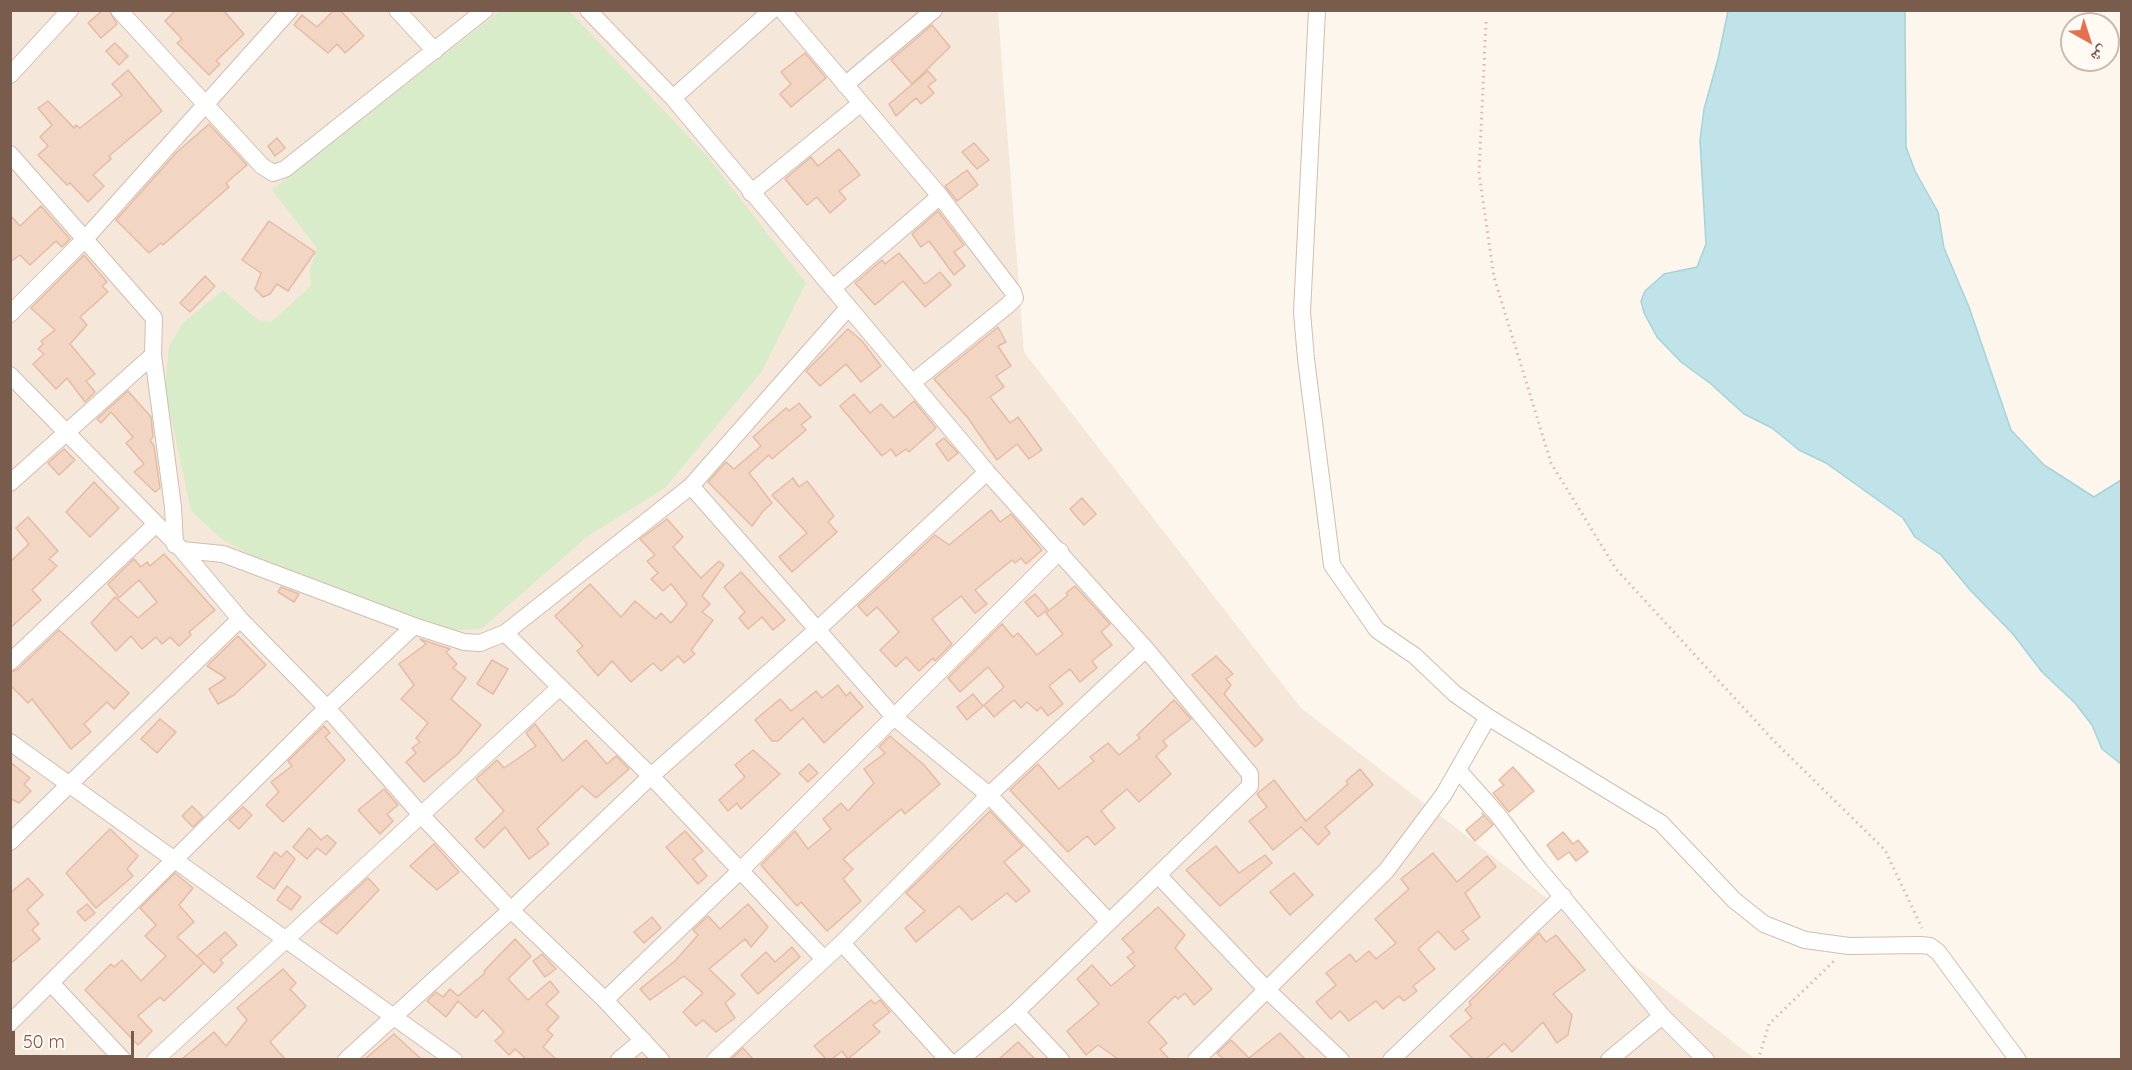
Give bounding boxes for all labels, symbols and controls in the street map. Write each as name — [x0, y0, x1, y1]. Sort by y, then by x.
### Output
north arrow — [2060, 12, 2120, 72]
text: ش — [2087, 41, 2113, 68]
scale bar — [15, 1019, 136, 1057]
text: 50 m — [23, 1030, 65, 1053]

